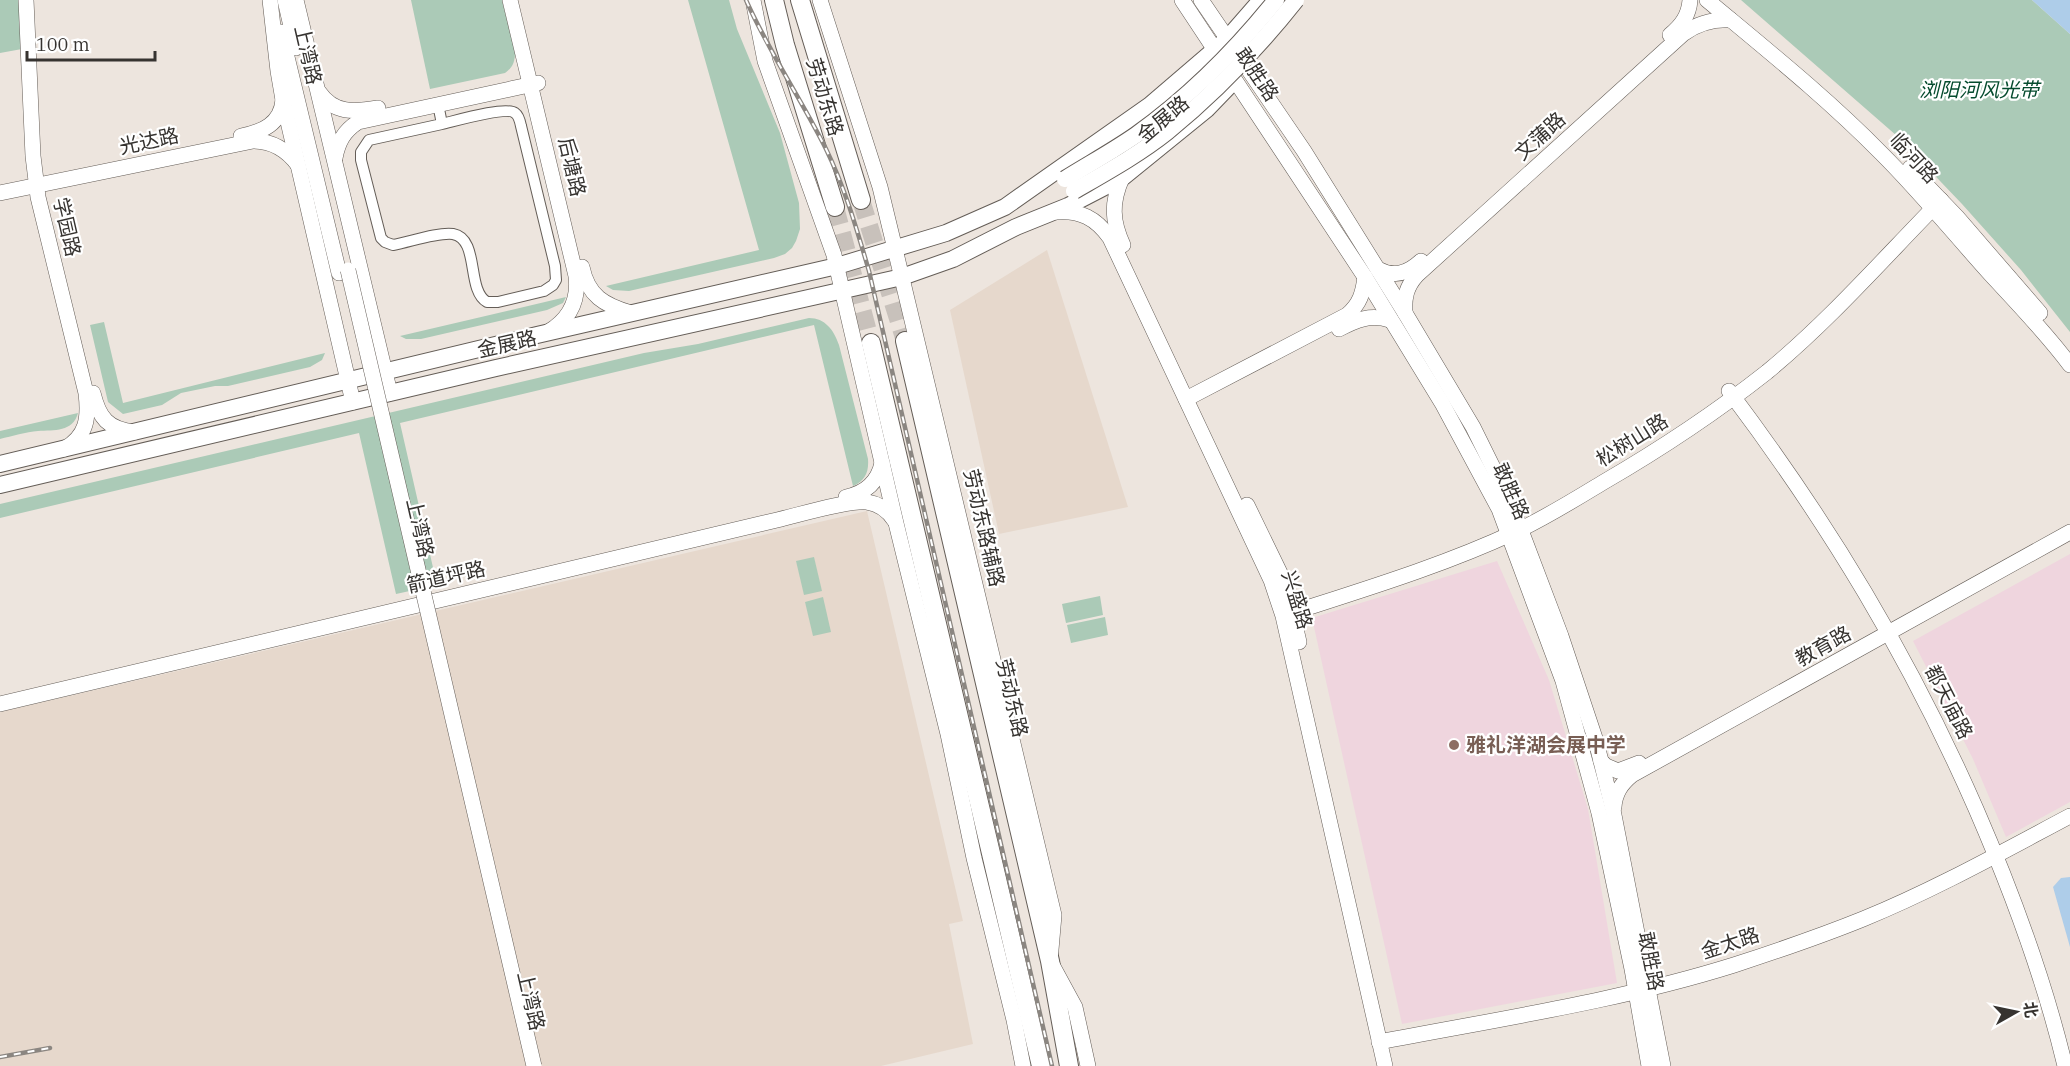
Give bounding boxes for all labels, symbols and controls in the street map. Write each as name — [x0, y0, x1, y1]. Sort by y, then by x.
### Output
street label: 上湾路 — [289, 23, 328, 87]
scale bar — [27, 24, 154, 62]
text: 100 m — [36, 33, 90, 56]
street label: 敢胜路 — [1229, 41, 1285, 106]
street label: 劳动东路 — [801, 55, 850, 139]
park label: 浏阳河风光带 — [1919, 76, 2042, 103]
street label: 金展路 — [1131, 89, 1194, 148]
street label: 文蒲路 — [1508, 106, 1571, 166]
street label: 光达路 — [117, 121, 181, 160]
street label: 临河路 — [1884, 127, 1945, 189]
street label: 后塘路 — [553, 135, 592, 199]
street label: 学园路 — [48, 195, 87, 259]
street label: 金展路 — [475, 324, 539, 363]
street label: 松树山路 — [1591, 407, 1673, 472]
street label: 敢胜路 — [1487, 458, 1536, 524]
street label: 劳动东路辅路 — [958, 466, 1011, 589]
street label: 上湾路 — [401, 496, 440, 560]
street label: 箭道坪路 — [404, 554, 488, 599]
street label: 兴盛路 — [1276, 567, 1319, 632]
street label: 教育路 — [1790, 619, 1856, 672]
street label: 劳动东路 — [990, 656, 1035, 740]
street label: 都天庙路 — [1919, 660, 1980, 744]
place label: 雅礼洋湖会展中学 — [1466, 731, 1626, 758]
marker: 雅礼洋湖会展中学 — [1447, 738, 1461, 752]
street label: 金太路 — [1697, 920, 1763, 965]
street label: 敢胜路 — [1633, 929, 1670, 993]
street label: 上湾路 — [512, 969, 551, 1033]
north arrow — [1986, 982, 2046, 1042]
text: 北 — [2020, 1000, 2042, 1019]

